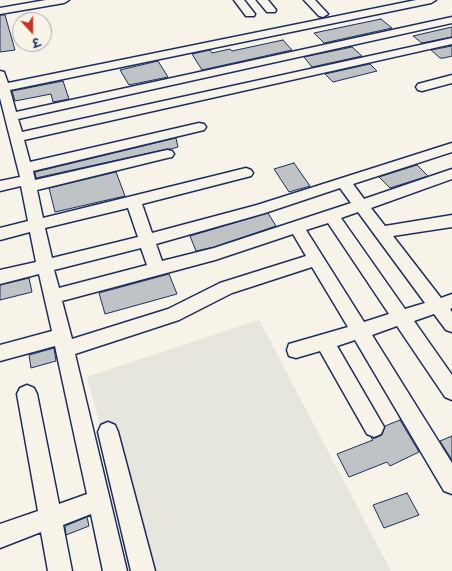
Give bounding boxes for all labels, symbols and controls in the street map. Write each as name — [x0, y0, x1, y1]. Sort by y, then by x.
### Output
north arrow — [12, 12, 52, 52]
text: उ — [30, 34, 42, 50]

